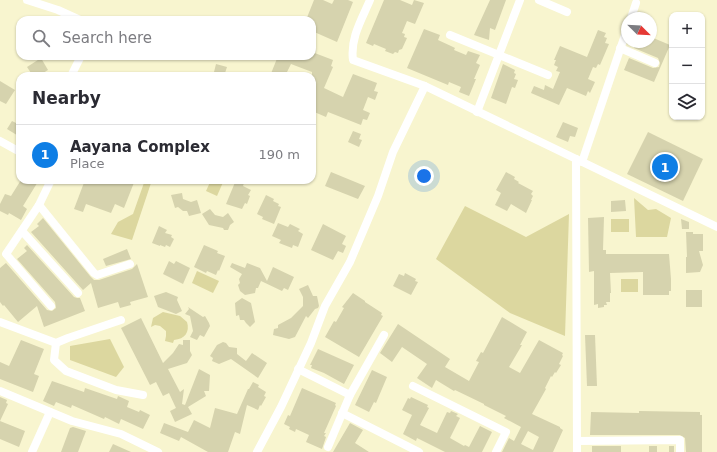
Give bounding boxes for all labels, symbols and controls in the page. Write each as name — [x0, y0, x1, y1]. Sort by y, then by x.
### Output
north arrow — [621, 12, 657, 48]
map controls — [669, 12, 705, 120]
button: + — [669, 12, 705, 48]
search box — [16, 16, 316, 60]
icon: search — [30, 27, 52, 49]
text: Search here — [62, 29, 152, 47]
button: − — [669, 48, 705, 84]
button: layers — [669, 84, 705, 120]
text: Nearby — [32, 88, 101, 108]
text: Aayana Complex — [70, 138, 210, 156]
text: 1 — [40, 147, 50, 162]
text: 190 m — [258, 147, 300, 162]
pin: 1 — [652, 152, 678, 182]
text: Place — [70, 156, 105, 171]
your location — [414, 166, 434, 186]

